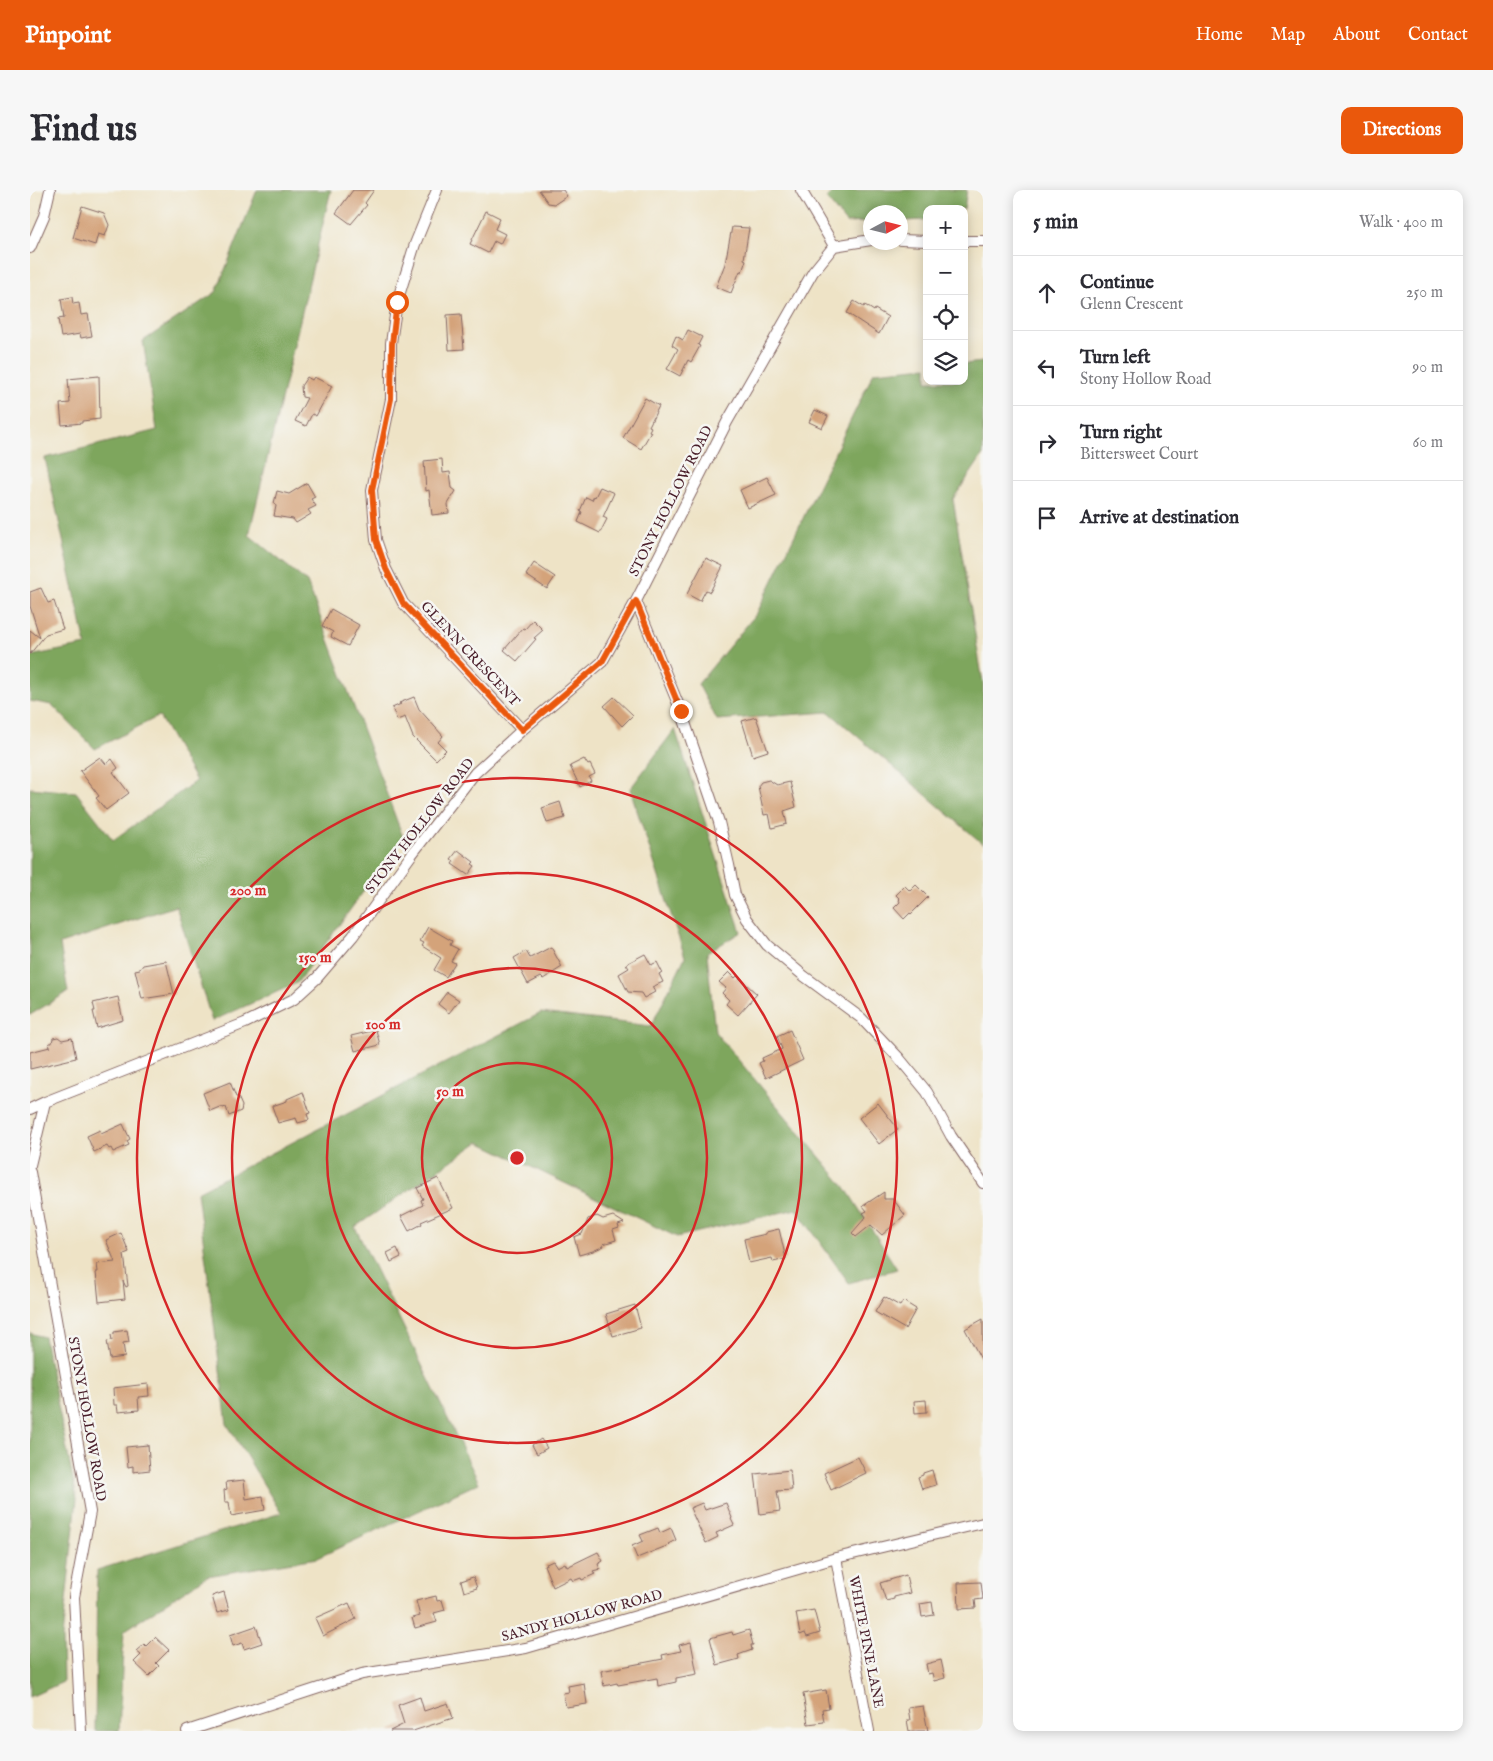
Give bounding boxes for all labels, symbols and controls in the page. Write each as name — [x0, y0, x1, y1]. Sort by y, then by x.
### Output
text: Pinpoint — [25, 20, 111, 51]
text: Home — [1196, 24, 1243, 47]
text: Map — [1271, 24, 1305, 47]
text: About — [1333, 24, 1380, 47]
text: Contact — [1408, 24, 1468, 47]
button: Directions — [1341, 107, 1463, 154]
text: Find us — [30, 108, 137, 153]
north arrow — [863, 205, 908, 250]
map controls — [923, 205, 968, 385]
button: + — [923, 205, 968, 250]
text: 5 min — [1033, 209, 1078, 236]
text: Walk · 400 m — [1359, 213, 1443, 233]
button: − — [923, 250, 968, 295]
text: Continue — [1080, 271, 1154, 295]
icon: ahead — [1033, 279, 1061, 307]
text: 250 m — [1406, 283, 1443, 303]
route start — [386, 291, 409, 314]
button: locate — [923, 295, 968, 340]
text: Glenn Crescent — [1080, 295, 1183, 315]
button: layers — [923, 340, 968, 385]
text: Turn left — [1080, 346, 1151, 370]
icon: left — [1033, 354, 1061, 382]
text: 90 m — [1412, 358, 1443, 378]
text: Stony Hollow Road — [1080, 370, 1211, 390]
text: Turn right — [1080, 421, 1162, 445]
street label: STONY HOLLOW ROAD — [625, 423, 717, 579]
icon: right — [1033, 429, 1061, 457]
text: 60 m — [1413, 433, 1443, 453]
text: Bittersweet Court — [1080, 445, 1198, 465]
icon: arrive — [1033, 504, 1061, 532]
text: Arrive at destination — [1080, 506, 1239, 530]
street label: GLENN CRESCENT — [417, 598, 524, 711]
route end — [670, 700, 693, 723]
street label: STONY HOLLOW ROAD — [362, 755, 478, 897]
text: 200 m — [230, 881, 267, 900]
text: 150 m — [298, 948, 332, 967]
text: 100 m — [365, 1015, 401, 1034]
text: 50 m — [436, 1082, 464, 1101]
centre of rings — [508, 1149, 526, 1167]
street label: STONY HOLLOW ROAD — [64, 1335, 110, 1503]
street label: WHITE PINE LANE — [844, 1574, 888, 1710]
street label: SANDY HOLLOW ROAD — [500, 1586, 664, 1646]

